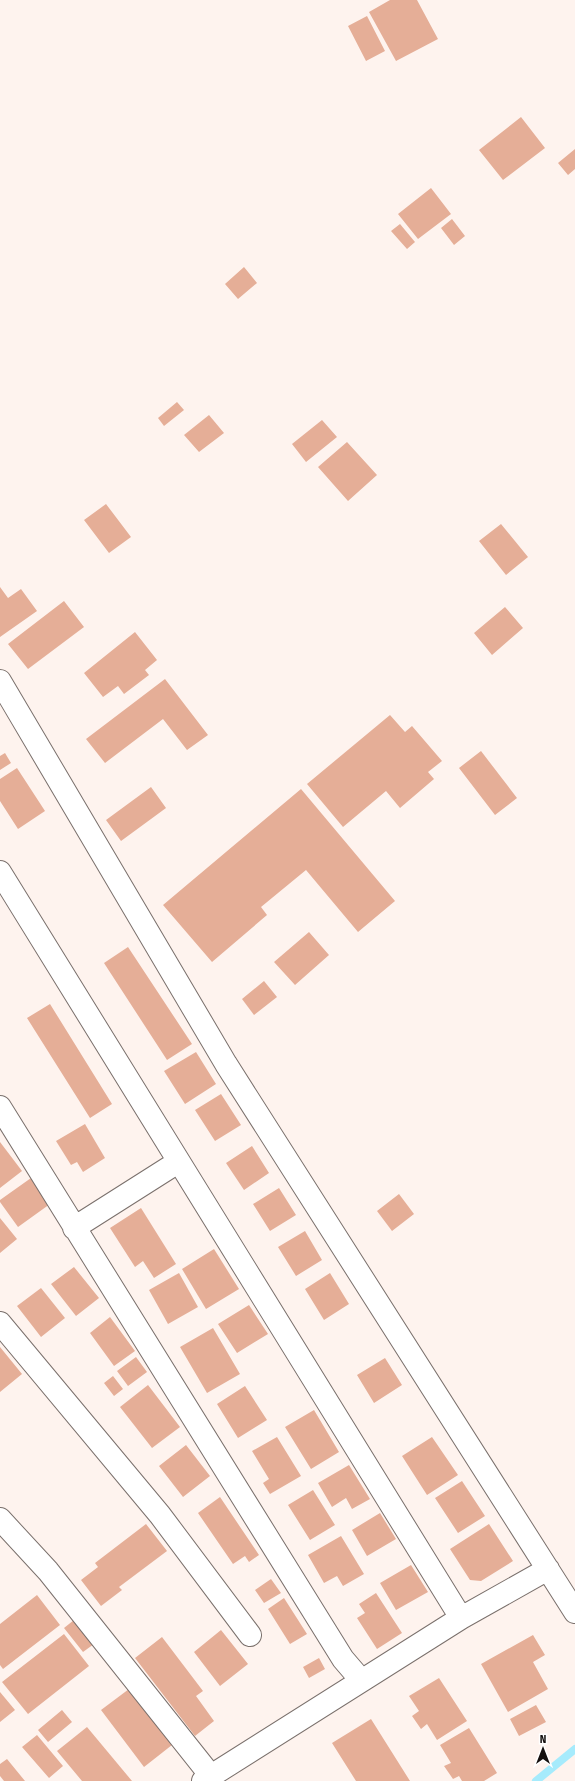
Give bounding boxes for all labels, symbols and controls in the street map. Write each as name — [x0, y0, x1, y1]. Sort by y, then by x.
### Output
north arrow — [523, 1729, 563, 1769]
text: N — [540, 1733, 546, 1746]

